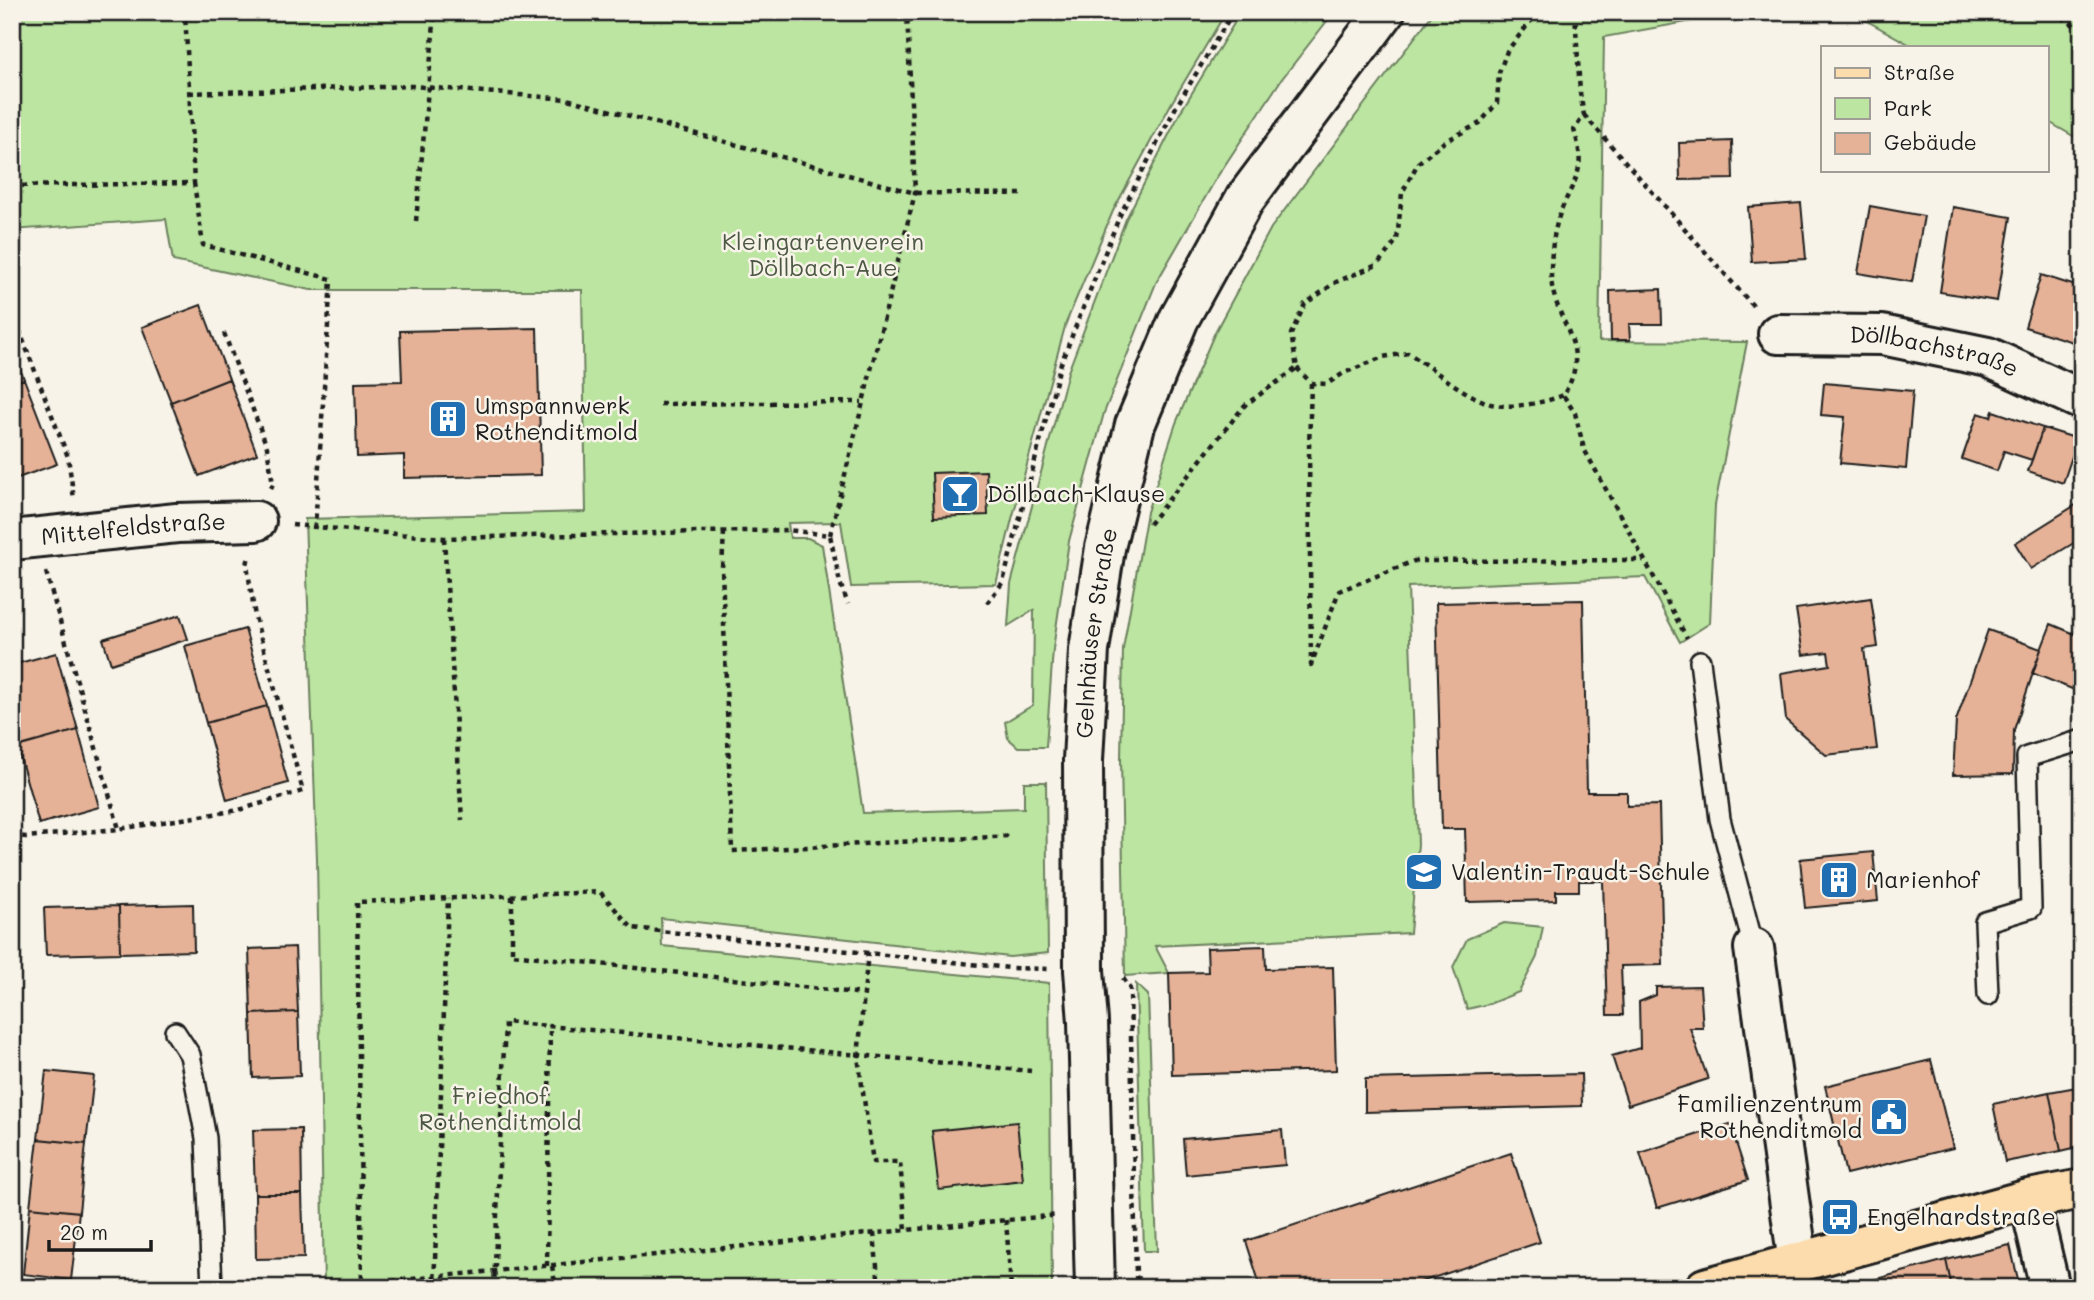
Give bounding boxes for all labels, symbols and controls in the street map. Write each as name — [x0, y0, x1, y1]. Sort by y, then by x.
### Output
legend — [1821, 46, 2048, 172]
text: Straße — [1884, 58, 1955, 85]
text: Park — [1884, 94, 1932, 121]
text: Gebäude — [1884, 128, 1977, 155]
park label: Kleingartenverein Döllbach-Aue — [722, 226, 924, 282]
street label: Döllbachstraße — [1850, 319, 2024, 383]
place label: Umspannwerk Rothenditmold — [475, 390, 638, 446]
building icon: Umspannwerk Rothenditmold — [427, 398, 469, 440]
bar icon: Döllbach-Klause — [939, 473, 981, 515]
place label: Döllbach-Klause — [987, 478, 1165, 508]
street label: Mittelfeldstraße — [40, 506, 226, 551]
street label: Gelnhäuser Straße — [1068, 524, 1123, 739]
school or university icon: Valentin-Traudt-Schule — [1403, 851, 1445, 893]
place label: Valentin-Traudt-Schule — [1451, 856, 1710, 886]
building icon: Marienhof — [1818, 859, 1860, 901]
place label: Marienhof — [1866, 864, 1981, 894]
park label: Friedhof Rothenditmold — [419, 1080, 581, 1136]
place label: Familienzentrum Rothenditmold — [1677, 1088, 1862, 1144]
public building icon: Familienzentrum Rothenditmold — [1868, 1096, 1910, 1138]
bus stop icon: Engelhardstraße — [1819, 1196, 1861, 1238]
place label: Engelhardstraße — [1867, 1201, 2056, 1231]
scale bar — [49, 1209, 150, 1253]
text: 20 m — [60, 1218, 108, 1245]

